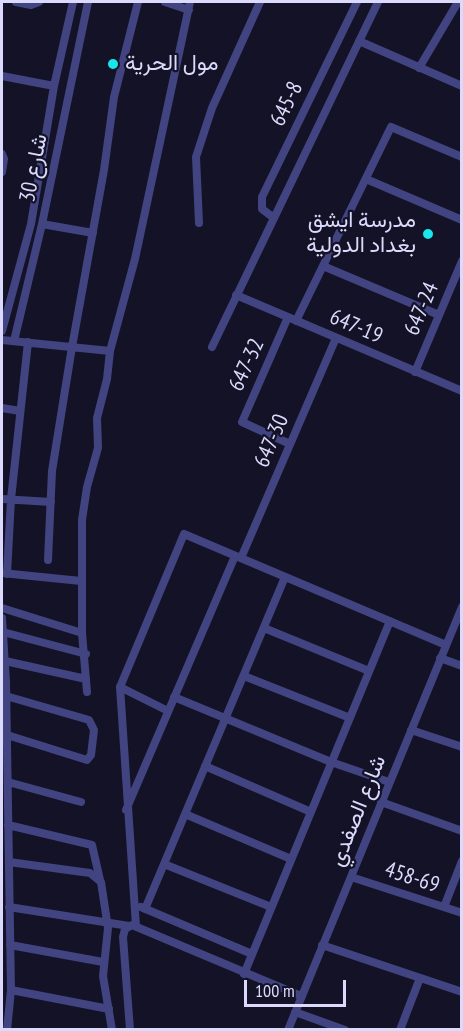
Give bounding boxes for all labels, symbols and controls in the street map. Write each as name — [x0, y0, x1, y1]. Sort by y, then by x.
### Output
place label: مول الحرية — [125, 51, 218, 77]
marker: مول الحرية — [106, 57, 120, 71]
street label: 645-8 — [265, 78, 309, 130]
street label: شارع 30 — [14, 132, 54, 204]
place label: مدرسة ايشق بغداد الدولية — [306, 208, 416, 260]
marker: مدرسة ايشق بغداد الدولية — [421, 227, 435, 241]
street label: 647-24 — [399, 279, 445, 339]
street label: 647-19 — [326, 304, 386, 350]
street label: 647-32 — [223, 335, 271, 395]
street label: 647-30 — [249, 411, 295, 471]
street label: شارع الصفدي — [324, 752, 392, 870]
street label: 458-69 — [381, 857, 443, 899]
scale bar — [247, 968, 349, 1006]
text: 100 m — [255, 979, 295, 1002]

